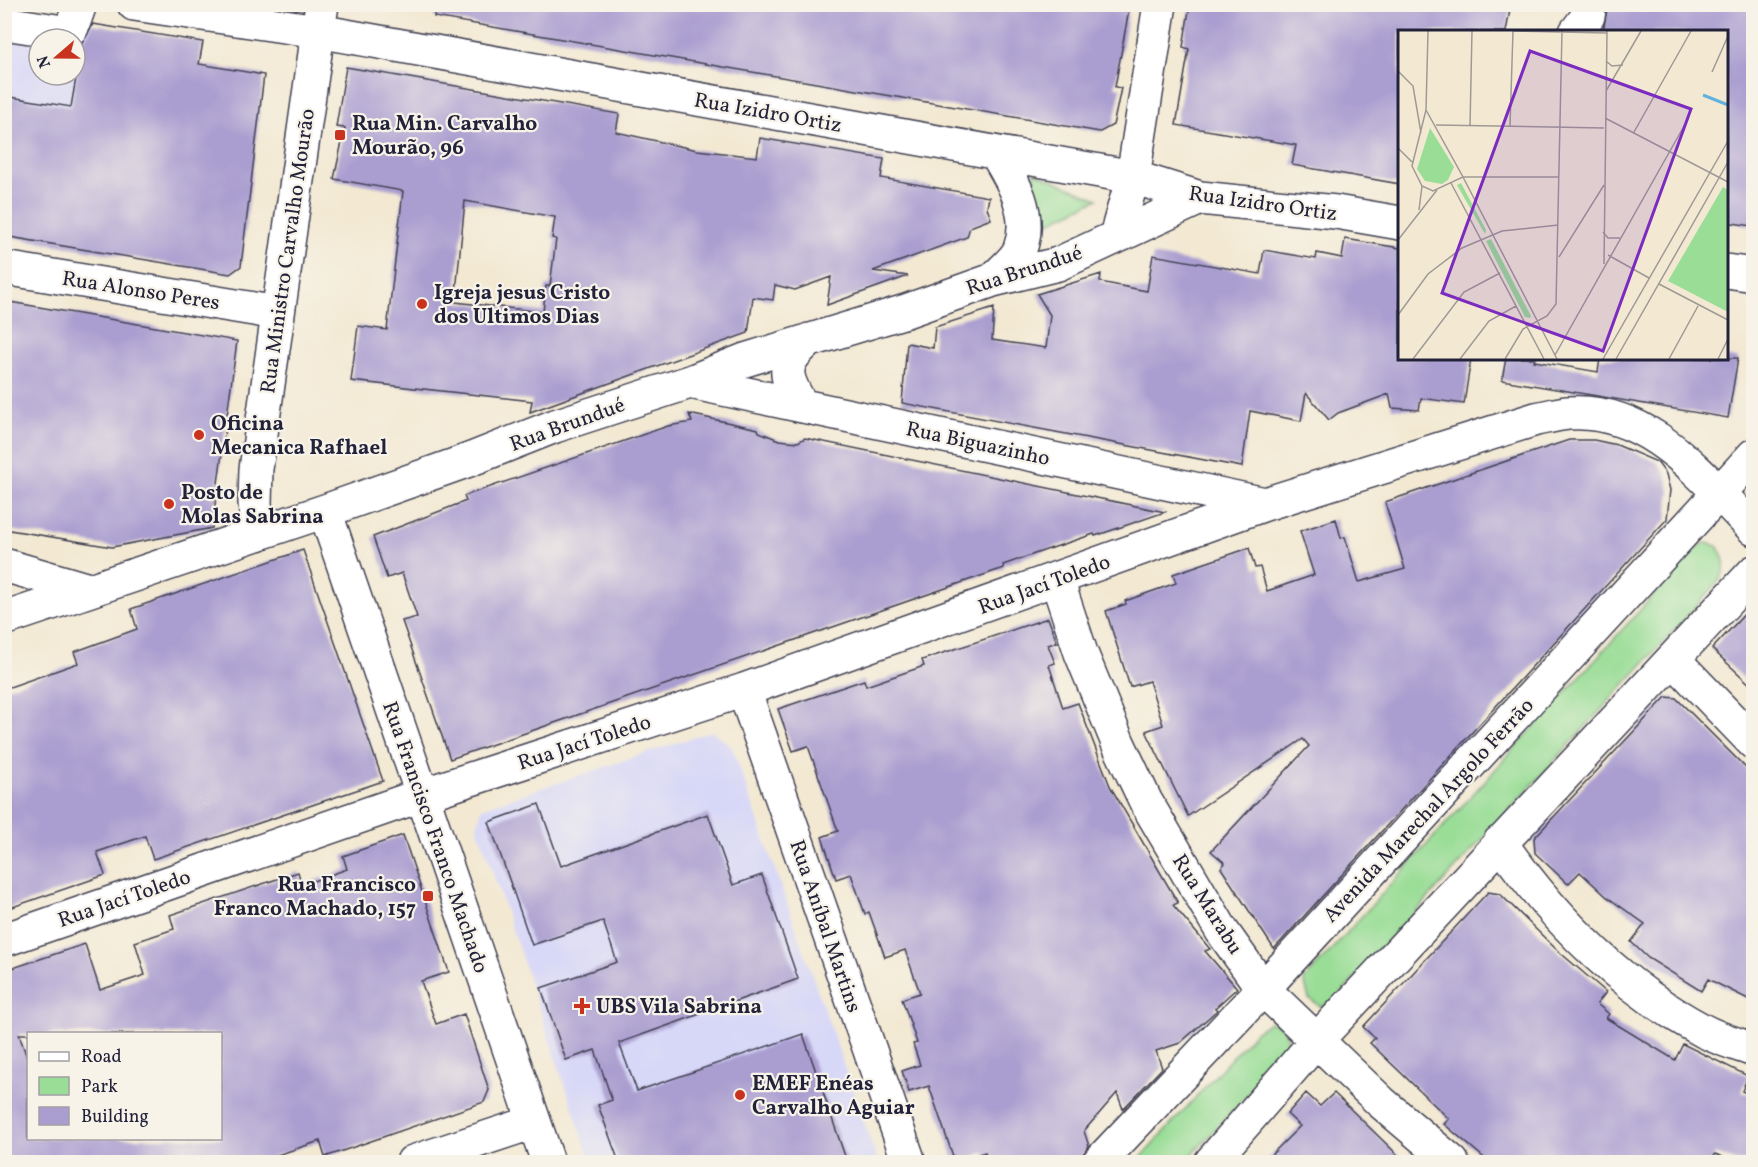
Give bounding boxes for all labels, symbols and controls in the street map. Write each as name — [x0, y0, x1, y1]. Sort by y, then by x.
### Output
north arrow — [27, 27, 87, 87]
inset map — [1398, 30, 1728, 360]
text: N — [32, 52, 57, 71]
street label: Rua Izidro Ortiz — [692, 86, 844, 141]
street label: Rua Ministro Carvalho Mourão — [254, 107, 323, 396]
place label: Rua Min. Carvalho Mourão, 96 — [352, 110, 537, 163]
marker: Rua Min. Carvalho Mourão, 96 — [333, 128, 347, 142]
street label: Rua Izidro Ortiz — [1187, 180, 1339, 229]
street label: Rua Brundué — [963, 239, 1086, 304]
street label: Rua Alonso Peres — [60, 265, 222, 318]
place label: Igreja jesus Cristo dos Ultimos Dias — [434, 279, 610, 332]
marker: Igreja jesus Cristo dos Ultimos Dias — [415, 297, 429, 311]
street label: Rua Brundué — [506, 391, 629, 460]
place label: Oficina Mecanica Rafhael — [211, 410, 387, 463]
street label: Rua Biguazinho — [903, 415, 1052, 474]
marker: Oficina Mecanica Rafhael — [192, 428, 206, 442]
place label: Posto de Molas Sabrina — [181, 479, 324, 532]
marker: Posto de Molas Sabrina — [162, 497, 176, 511]
street label: Rua Jací Toledo — [974, 548, 1115, 623]
street label: Avenida Marechal Argolo Ferrão — [1317, 692, 1541, 930]
street label: Rua Francisco Franco Machado — [374, 698, 495, 977]
street label: Rua Jací Toledo — [514, 708, 655, 779]
street label: Rua Aníbal Martins — [781, 836, 868, 1017]
street label: Rua Marabu — [1164, 849, 1249, 961]
street label: Rua Jací Toledo — [54, 863, 195, 936]
place label: Rua Francisco Franco Machado, 157 — [214, 871, 416, 924]
marker: Rua Francisco Franco Machado, 157 — [421, 889, 435, 903]
place label: UBS Vila Sabrina — [596, 993, 762, 1022]
marker: UBS Vila Sabrina — [573, 997, 591, 1015]
legend — [27, 1032, 222, 1140]
text: Road — [81, 1045, 122, 1070]
place label: EMEF Enéas Carvalho Aguiar — [752, 1070, 915, 1123]
text: Park — [81, 1075, 118, 1100]
marker: EMEF Enéas Carvalho Aguiar — [733, 1088, 747, 1102]
text: Building — [81, 1105, 149, 1130]

